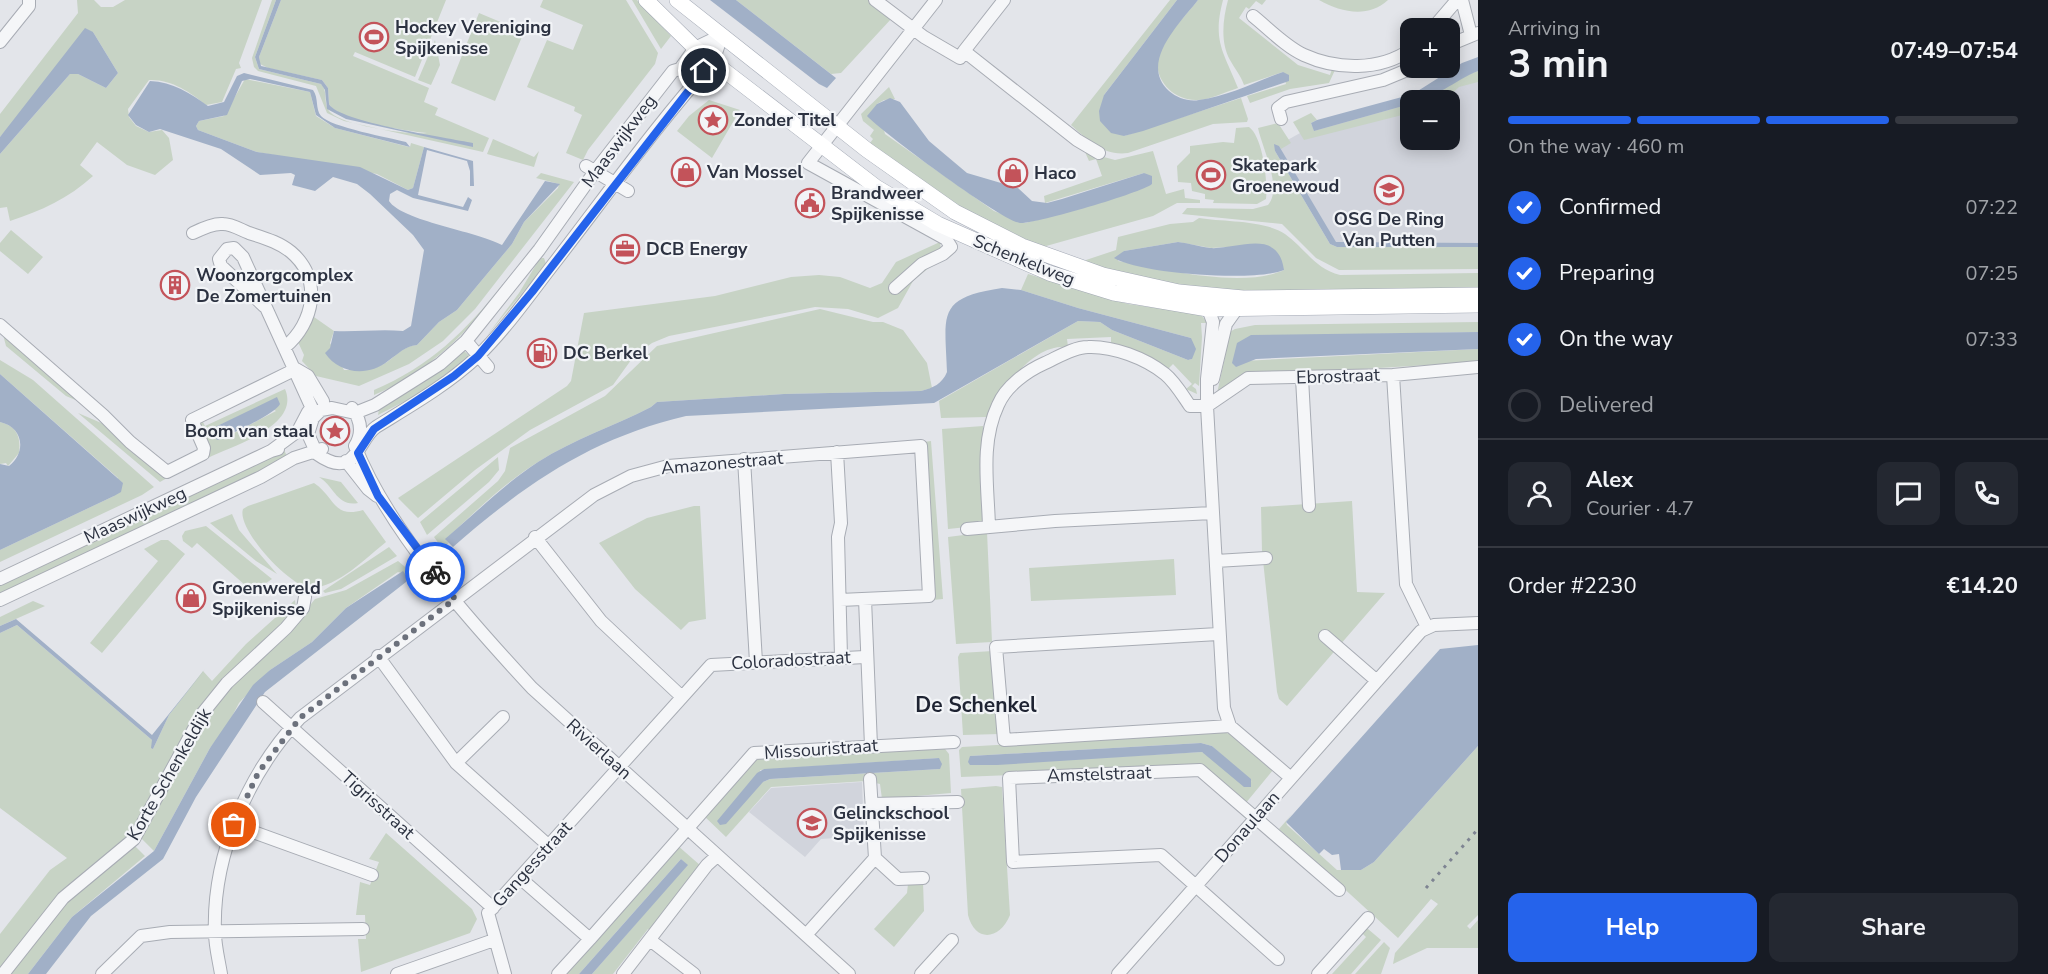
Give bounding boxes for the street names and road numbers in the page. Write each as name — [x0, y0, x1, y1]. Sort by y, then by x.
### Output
street label: Maaswijkweg — [576, 90, 662, 192]
street label: Schenkelweg — [969, 229, 1079, 291]
street label: Ebrostraat — [1296, 363, 1381, 389]
street label: Amazonestraat — [660, 446, 785, 480]
street label: Maaswijkweg — [80, 481, 190, 549]
street label: Coloradostraat — [731, 645, 852, 675]
street label: Korte Schenkeldijk — [121, 702, 217, 845]
street label: Rivierlaan — [561, 713, 637, 785]
street label: Missouristraat — [763, 733, 879, 765]
street label: Amstelstraat — [1046, 760, 1152, 788]
street label: Tigrisstraat — [336, 765, 421, 845]
street label: Donaulaan — [1209, 786, 1285, 868]
street label: Gangesstraat — [487, 815, 578, 912]

